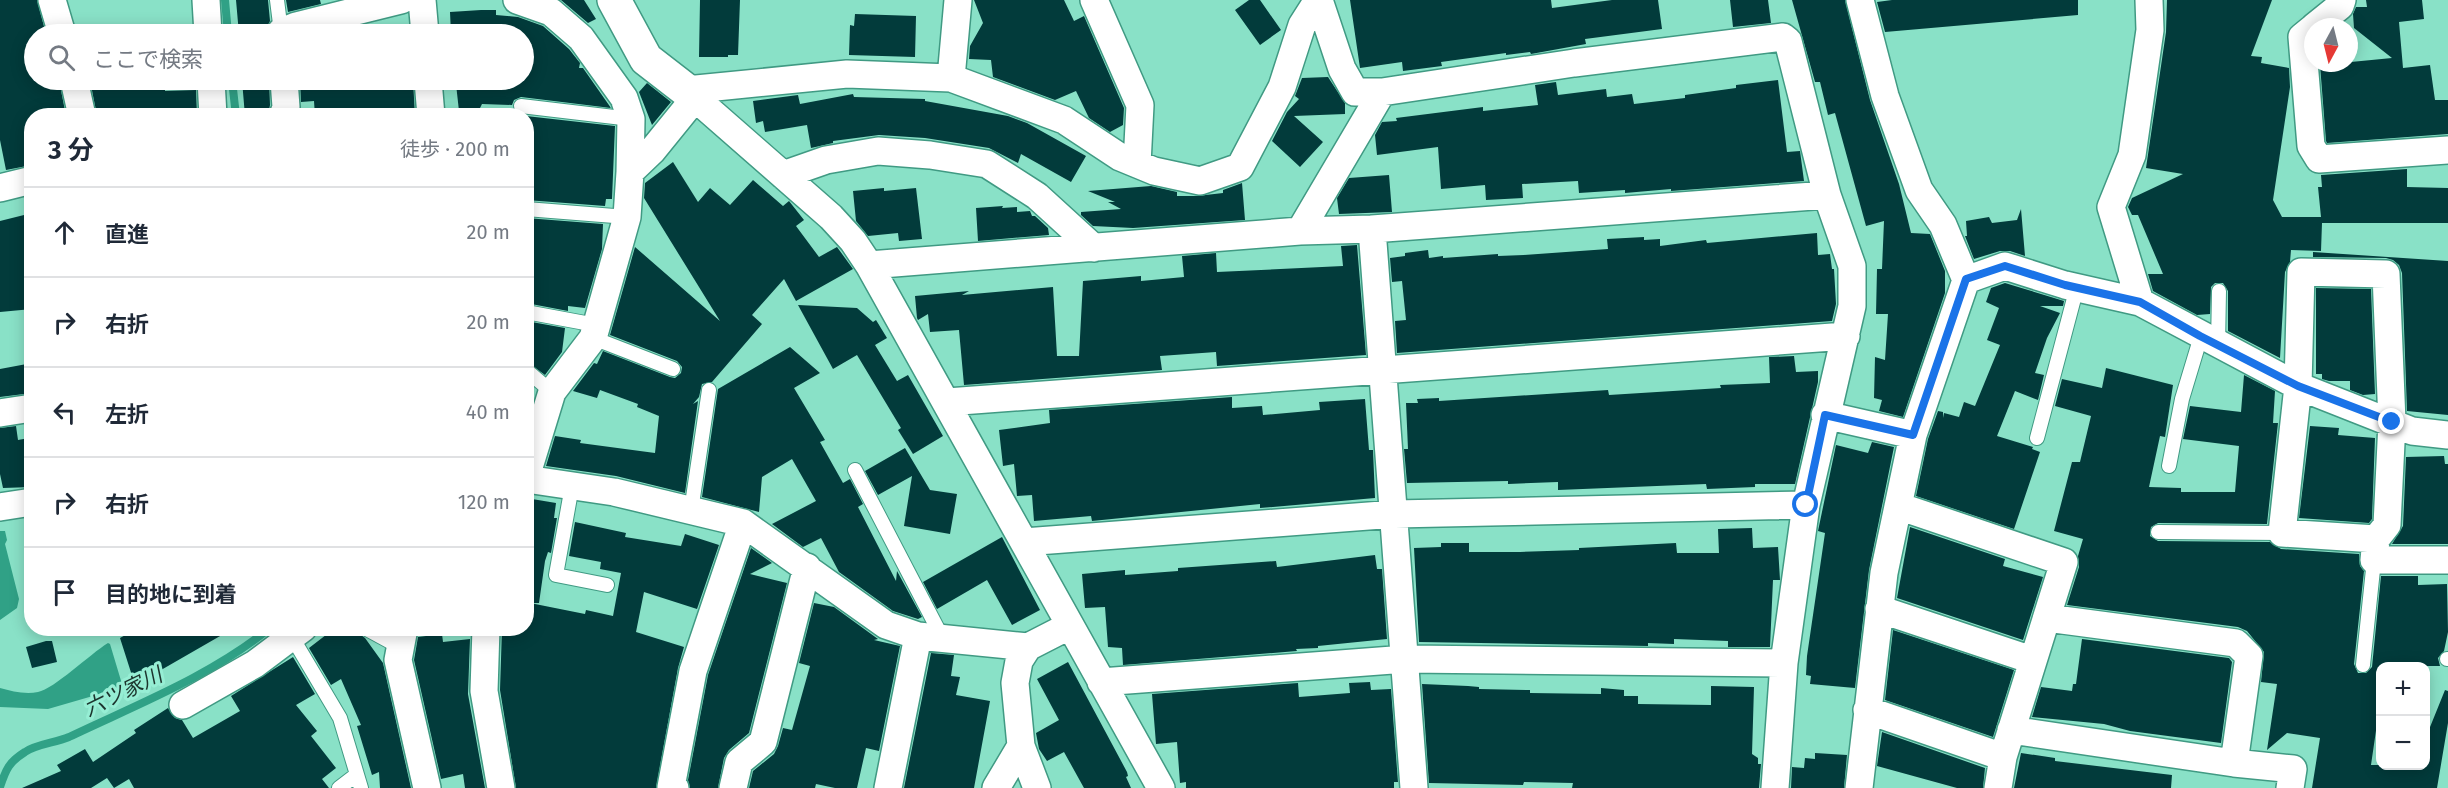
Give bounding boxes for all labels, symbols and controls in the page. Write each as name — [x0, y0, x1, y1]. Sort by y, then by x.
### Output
north arrow — [2304, 18, 2358, 72]
search box — [24, 24, 534, 90]
icon: search — [45, 41, 78, 74]
text: ここで検索 — [93, 46, 203, 73]
text: 3 分 — [48, 135, 94, 166]
text: 徒歩 · 200 m — [400, 137, 510, 161]
icon: ahead — [48, 216, 81, 249]
text: 20 m — [467, 220, 510, 244]
text: 直進 — [105, 221, 149, 248]
icon: right — [48, 306, 81, 339]
text: 20 m — [467, 310, 510, 334]
text: 右折 — [105, 311, 149, 338]
icon: left — [48, 396, 81, 429]
text: 40 m — [466, 400, 510, 424]
text: 左折 — [105, 401, 149, 428]
route end — [2378, 408, 2404, 434]
icon: right — [48, 486, 81, 519]
text: 120 m — [458, 490, 510, 514]
text: 右折 — [105, 491, 149, 518]
route start — [1792, 491, 1818, 517]
icon: arrive — [48, 576, 81, 609]
text: 目的地に到着 — [105, 581, 237, 608]
water label: 六ツ家川 — [80, 661, 168, 722]
map controls — [2376, 662, 2430, 770]
button: + — [2376, 662, 2430, 716]
button: − — [2376, 716, 2430, 770]

